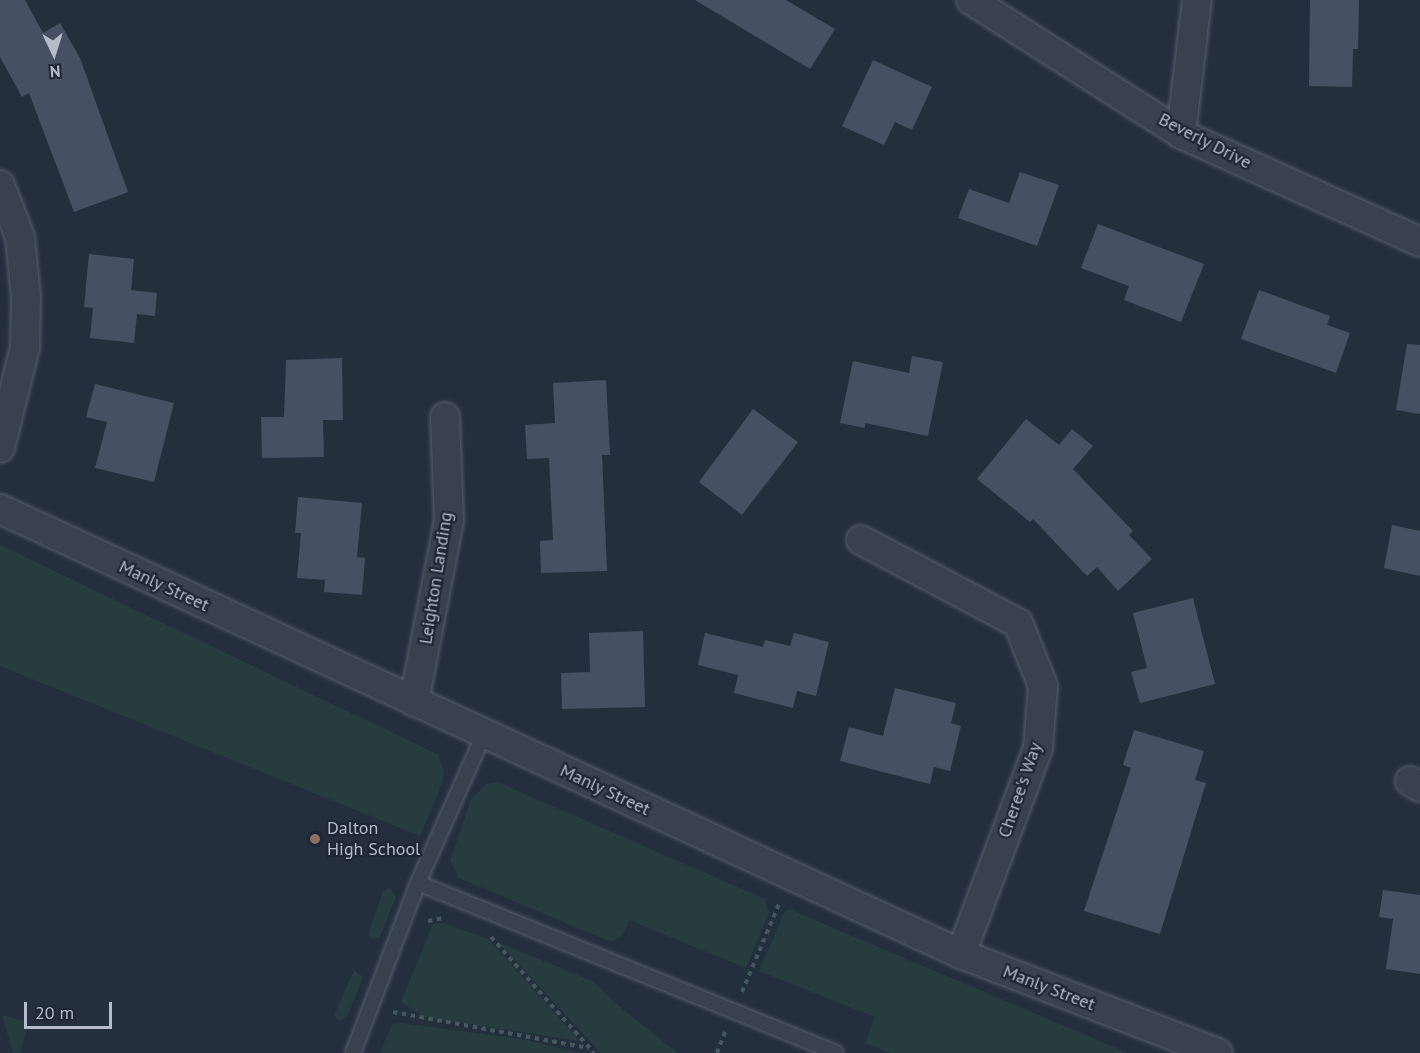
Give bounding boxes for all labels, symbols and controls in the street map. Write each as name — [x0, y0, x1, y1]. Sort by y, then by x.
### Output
north arrow — [24, 24, 84, 84]
text: N — [49, 62, 61, 82]
street label: Beverly Drive — [1155, 108, 1255, 174]
street label: Leighton Landing — [415, 510, 457, 646]
street label: Manly Street — [115, 556, 213, 616]
street label: Cheree's Way — [994, 739, 1046, 841]
street label: Manly Street — [556, 760, 654, 820]
place label: Dalton High School — [327, 818, 420, 860]
marker: Dalton High School — [308, 832, 322, 846]
street label: Manly Street — [1000, 960, 1098, 1016]
scale bar — [27, 990, 116, 1028]
text: 20 m — [35, 1001, 74, 1024]

